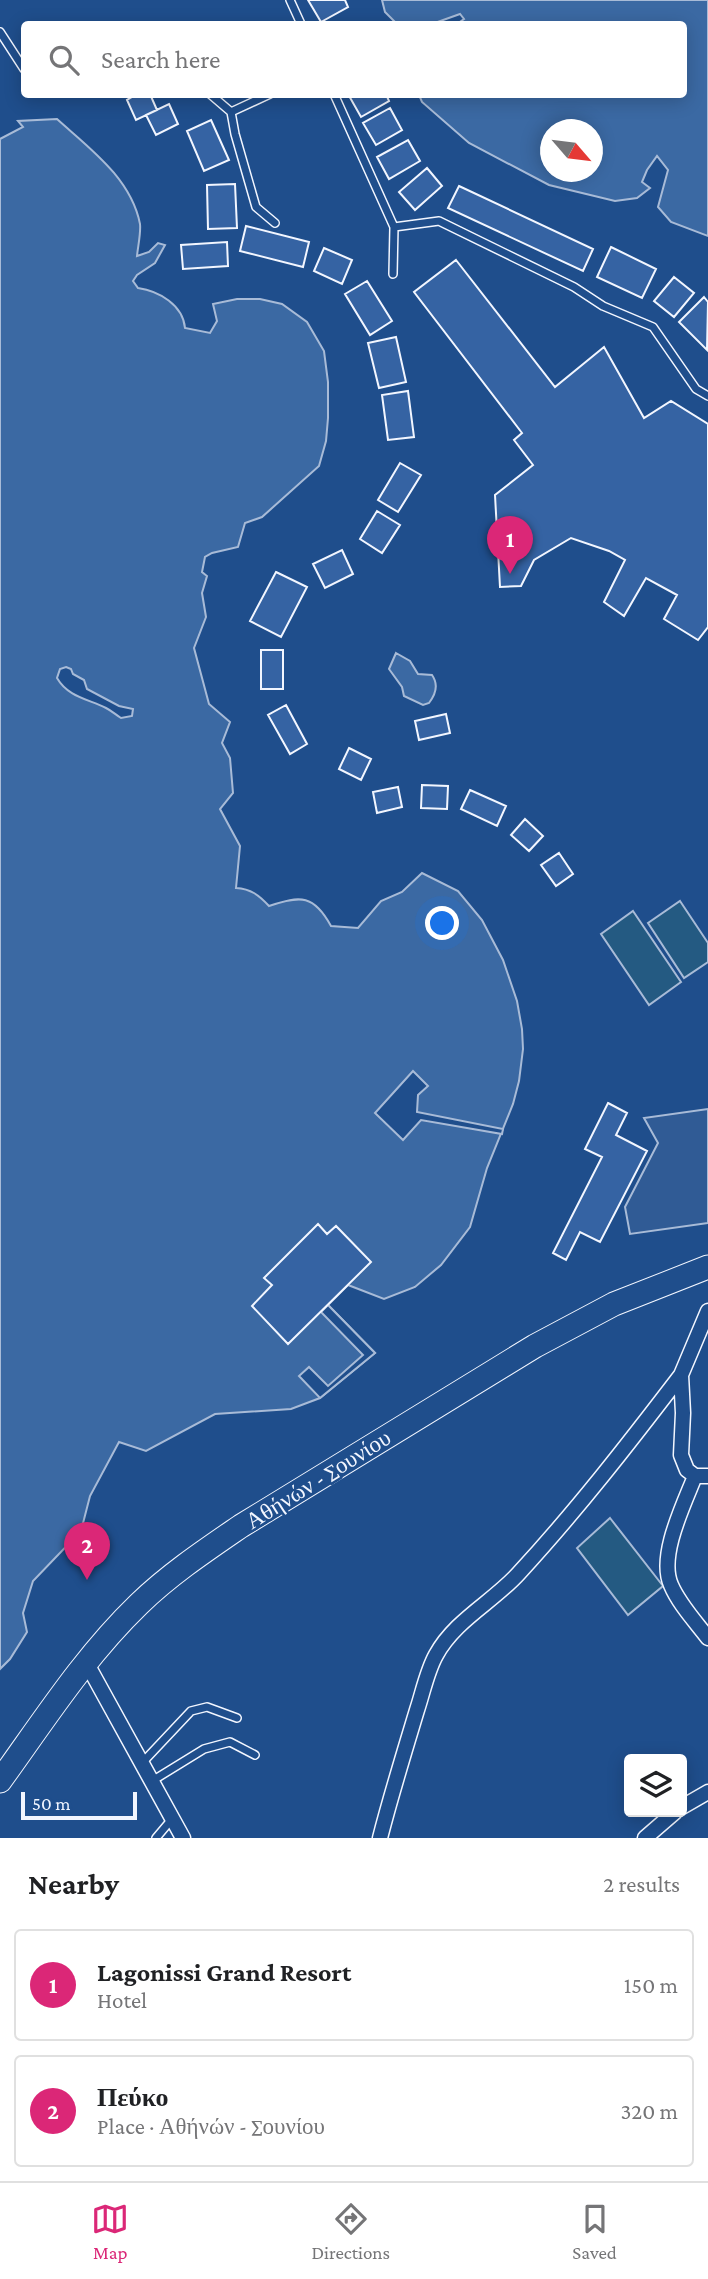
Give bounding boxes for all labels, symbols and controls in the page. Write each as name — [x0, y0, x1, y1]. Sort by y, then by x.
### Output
search box — [21, 21, 687, 98]
icon: search — [45, 41, 83, 79]
text: Search here — [101, 45, 220, 74]
north arrow — [540, 119, 603, 182]
pin: 1 — [487, 516, 533, 574]
your location — [425, 906, 459, 940]
street label: Αθήνών - Σουνίου — [241, 1424, 395, 1534]
pin: 2 — [64, 1522, 110, 1580]
map controls — [624, 1754, 687, 1817]
button: layers — [624, 1754, 687, 1817]
scale bar — [21, 1789, 136, 1821]
text: 50 m — [32, 1793, 71, 1814]
text: Nearby — [28, 1867, 119, 1900]
text: 2 results — [603, 1871, 680, 1897]
text: Lagonissi Grand Resort — [97, 1958, 351, 1987]
text: 1 — [49, 1972, 57, 1998]
text: 150 m — [624, 1972, 678, 1998]
text: Hotel — [97, 1987, 147, 2013]
text: Πεύκο — [97, 2083, 169, 2112]
text: 2 — [47, 2098, 59, 2124]
text: 320 m — [620, 2098, 678, 2124]
text: Place · Αθήνών - Σουνίου — [97, 2113, 325, 2139]
tab: Map — [91, 2200, 129, 2263]
tab: Directions — [311, 2200, 390, 2263]
tab: Saved — [572, 2200, 617, 2263]

